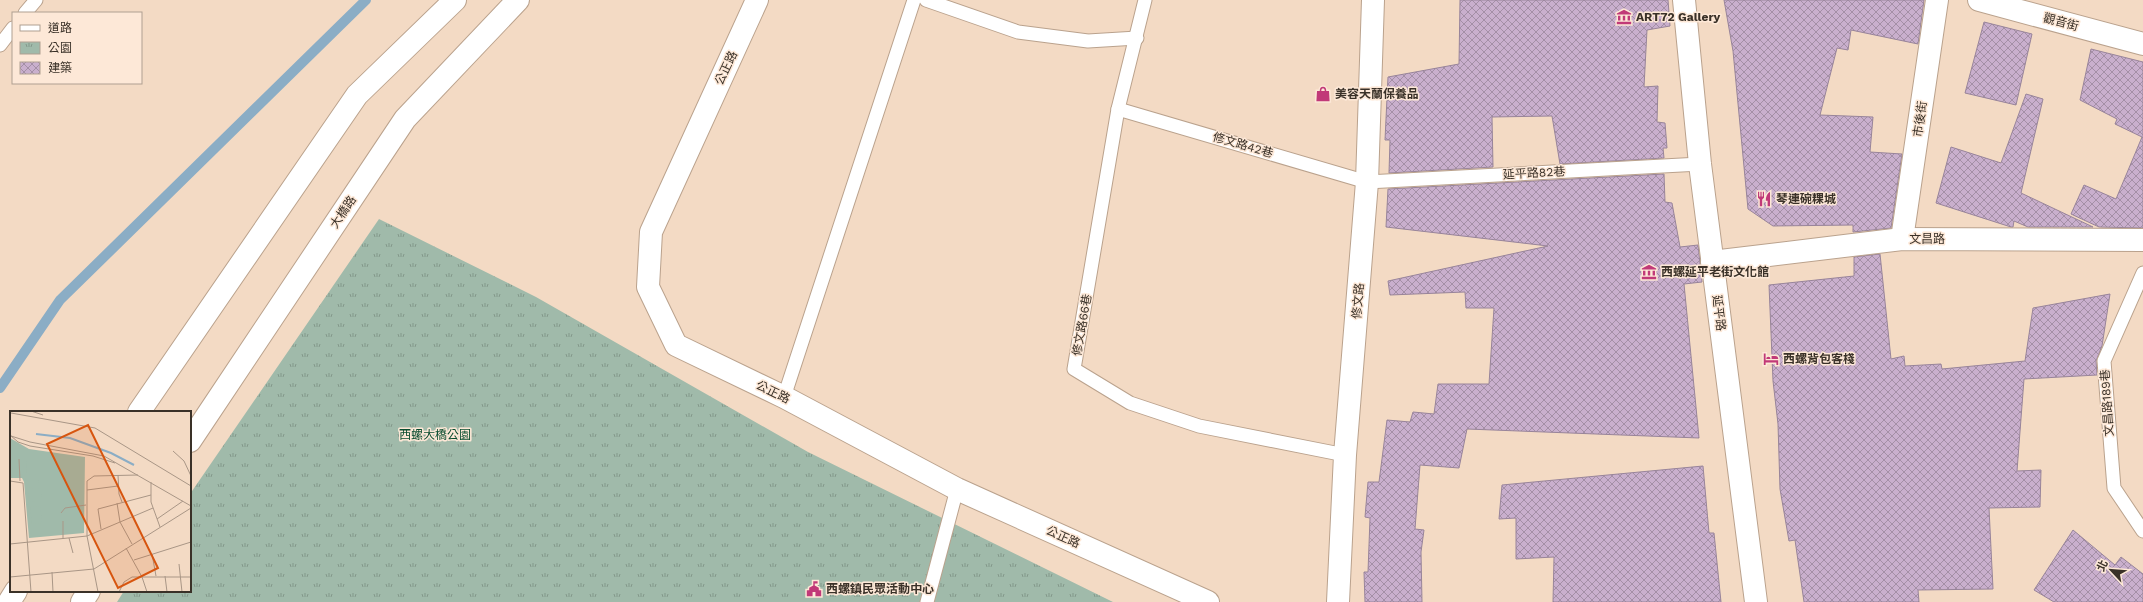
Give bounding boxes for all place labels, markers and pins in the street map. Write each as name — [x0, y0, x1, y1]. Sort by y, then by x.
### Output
museum icon: ART72 Gallery — [1615, 8, 1633, 26]
place label: ART72 Gallery — [1636, 10, 1721, 24]
shop icon: 美容天蘭保養品 — [1314, 85, 1332, 103]
place label: 美容天蘭保養品 — [1335, 87, 1419, 101]
restaurant icon: 琴連碗粿城 — [1755, 190, 1773, 208]
place label: 琴連碗粿城 — [1776, 192, 1836, 206]
museum icon: 西螺延平老街文化館 — [1640, 263, 1658, 281]
place label: 西螺延平老街文化館 — [1661, 265, 1769, 279]
hotel icon: 西螺背包客棧 — [1762, 350, 1780, 368]
place label: 西螺背包客棧 — [1783, 352, 1855, 366]
public building icon: 西螺鎮民眾活動中心 — [805, 580, 823, 598]
place label: 西螺鎮民眾活動中心 — [826, 582, 934, 596]

